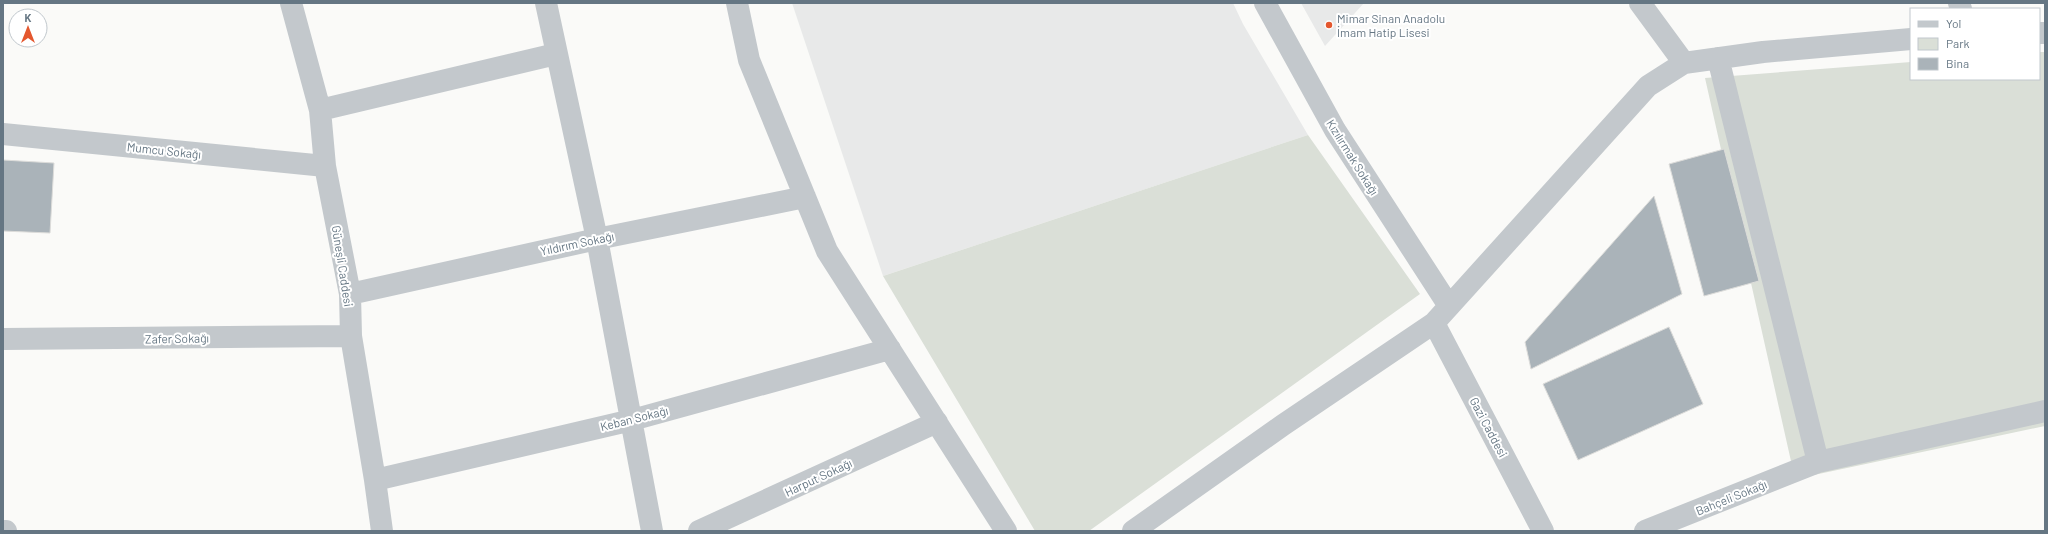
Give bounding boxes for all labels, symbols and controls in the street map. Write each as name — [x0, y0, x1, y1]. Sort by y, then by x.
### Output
north arrow — [8, 8, 48, 48]
legend — [1910, 8, 2040, 80]
text: K — [25, 11, 32, 24]
place label: Mimar Sinan Anadolu İmam Hatip Lisesi — [1337, 11, 1445, 39]
text: Yol — [1946, 16, 1961, 30]
marker: Mimar Sinan Anadolu İmam Hatip Lisesi — [1324, 20, 1334, 30]
text: Park — [1946, 36, 1970, 50]
text: Bina — [1946, 56, 1969, 70]
street label: Kızılırmak Sokağı — [1324, 117, 1382, 197]
street label: Mumcu Sokağı — [126, 139, 202, 161]
street label: Güneşli Caddesi — [330, 224, 356, 308]
street label: Yıldırım Sokağı — [539, 228, 615, 258]
street label: Zafer Sokağı — [145, 330, 209, 346]
street label: Gazi Caddesi — [1467, 395, 1511, 459]
street label: Keban Sokağı — [599, 403, 669, 433]
street label: Harput Sokağı — [782, 455, 854, 499]
street label: Bahçeli Sokağı — [1693, 476, 1769, 518]

